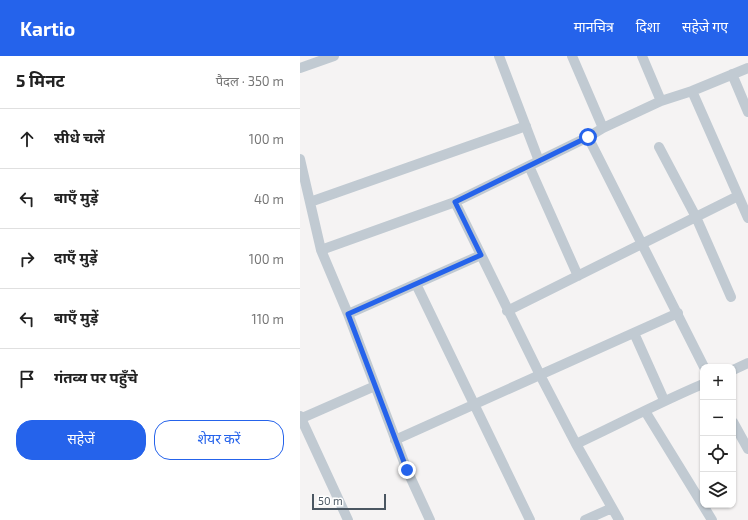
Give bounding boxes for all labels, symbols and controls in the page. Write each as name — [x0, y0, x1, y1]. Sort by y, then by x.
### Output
text: Kartio — [20, 17, 75, 40]
text: मानचित्र — [574, 18, 614, 35]
text: दिशा — [636, 18, 660, 35]
text: सहेजे गए — [682, 18, 728, 35]
text: 5 मिनट — [16, 70, 65, 90]
text: पैदल · 350 m — [216, 73, 284, 89]
icon: ahead — [16, 128, 38, 150]
text: सीधे चलें — [54, 128, 105, 146]
route start — [579, 128, 597, 146]
text: 100 m — [249, 131, 284, 147]
icon: left — [16, 188, 38, 210]
text: बाएँ मुड़ें — [54, 188, 98, 206]
text: 40 m — [254, 191, 284, 207]
icon: right — [16, 248, 38, 270]
text: दाएँ मुड़ें — [54, 248, 98, 266]
text: 100 m — [249, 251, 284, 267]
icon: left — [16, 308, 38, 330]
text: बाएँ मुड़ें — [54, 308, 98, 326]
text: 110 m — [252, 311, 284, 327]
map controls — [700, 364, 736, 508]
button: + — [700, 364, 736, 400]
icon: arrive — [16, 368, 38, 390]
text: गंतव्य पर पहुँचे — [54, 368, 138, 386]
button: − — [700, 400, 736, 436]
button: सहेजें — [16, 420, 146, 460]
button: शेयर करें — [154, 420, 284, 460]
button: locate — [700, 436, 736, 472]
route end — [398, 461, 416, 479]
button: layers — [700, 472, 736, 508]
scale bar — [312, 492, 386, 511]
text: 50 m — [318, 494, 343, 507]

